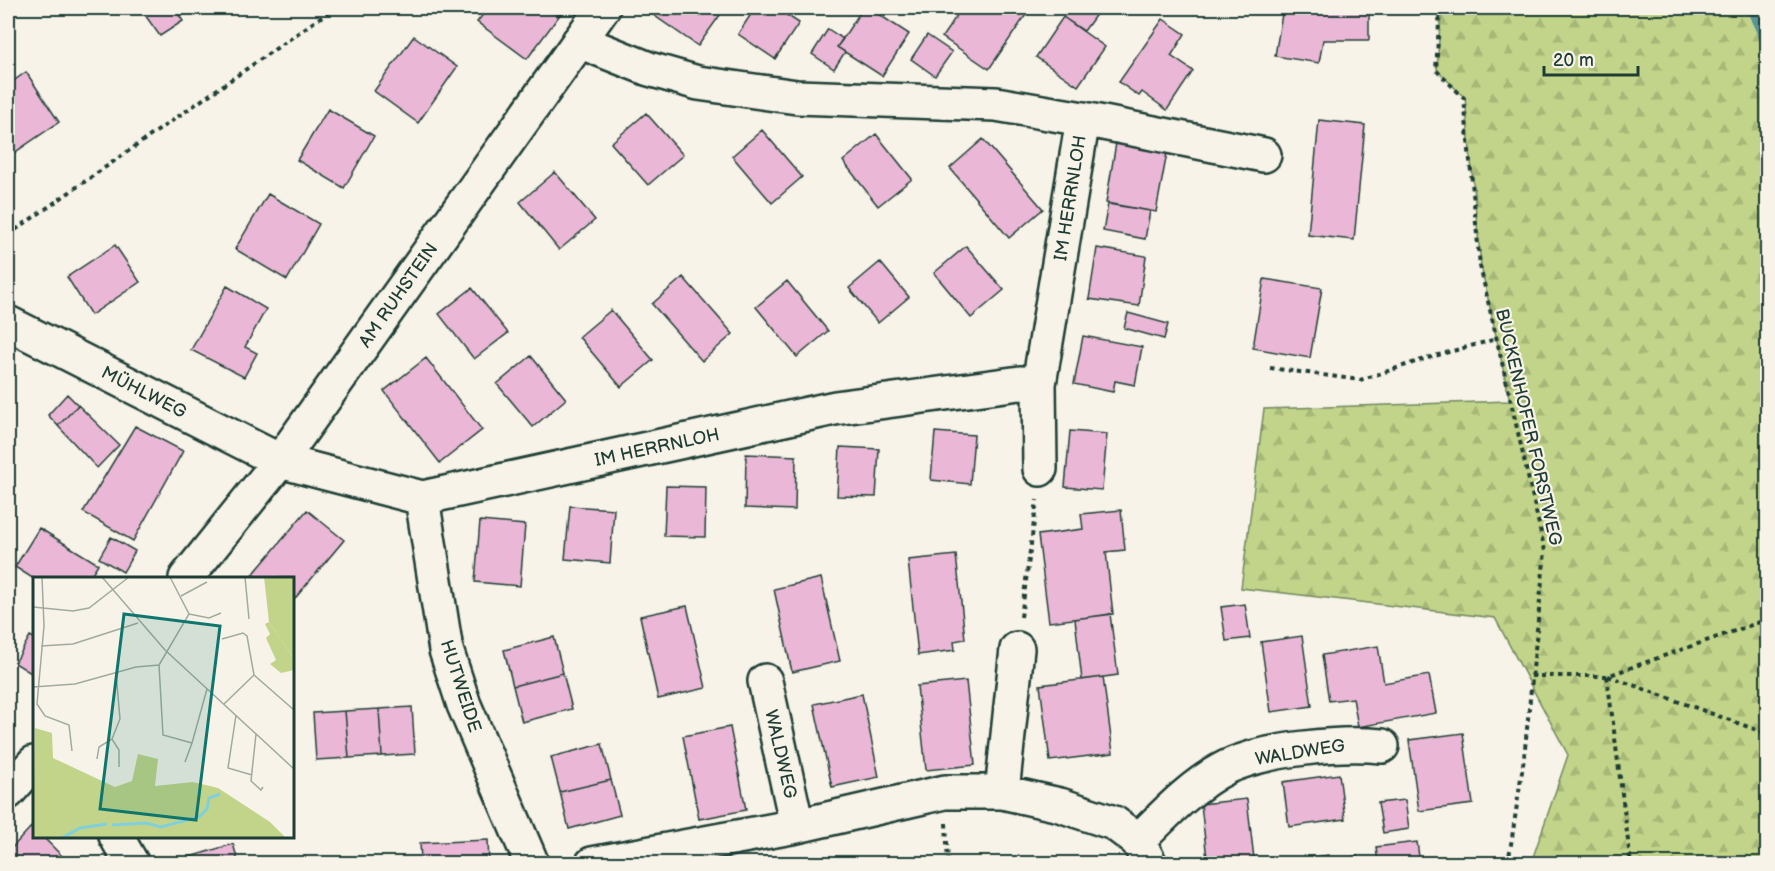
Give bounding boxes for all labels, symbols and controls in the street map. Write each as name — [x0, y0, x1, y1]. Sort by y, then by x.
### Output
scale bar — [1544, 39, 1638, 77]
text: 20 m — [1553, 50, 1594, 71]
street label: IM HERRNLOH — [1050, 134, 1091, 262]
street label: AM RUHSTEIN — [355, 239, 442, 352]
street label: BUCKENHOFER FORSTWEG — [1491, 307, 1566, 548]
street label: MÜHLWEG — [98, 361, 190, 423]
street label: IM HERRNLOH — [593, 424, 721, 471]
inset map — [33, 577, 294, 838]
street label: HUTWEIDE — [436, 637, 485, 735]
street label: WALDWEG — [760, 708, 801, 801]
street label: WALDWEG — [1254, 735, 1346, 770]

